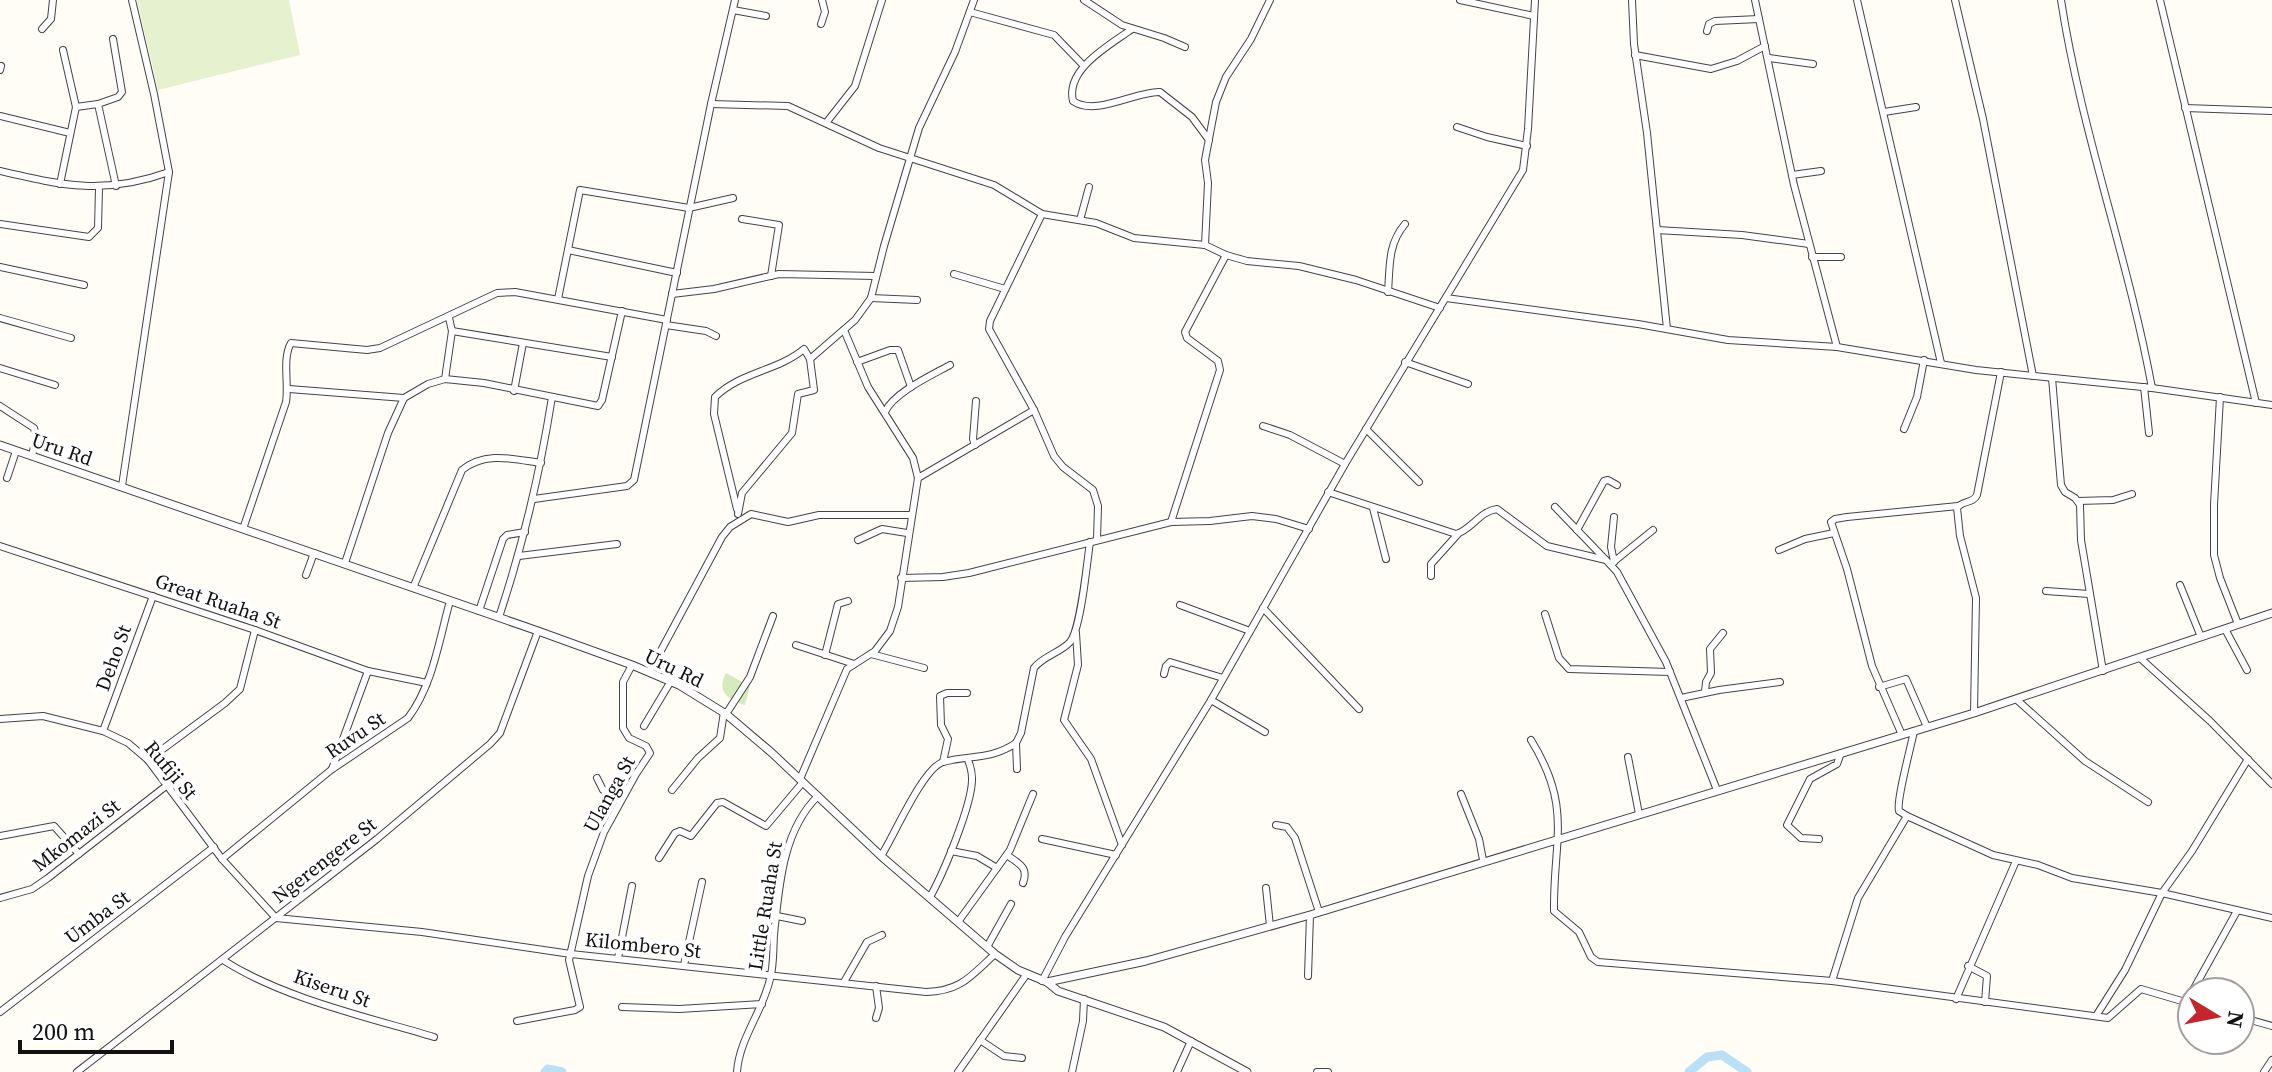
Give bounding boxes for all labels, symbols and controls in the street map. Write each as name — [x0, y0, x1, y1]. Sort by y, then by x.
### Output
street label: Uru Rd — [28, 426, 97, 473]
street label: Great Ruaha St — [151, 566, 285, 636]
street label: Deho St — [88, 621, 138, 695]
street label: Uru Rd — [640, 642, 709, 695]
street label: Ruvu St — [319, 704, 391, 765]
street label: Rufiji St — [138, 734, 204, 806]
street label: Ulanga St — [576, 750, 642, 837]
street label: Mkomazi St — [26, 792, 126, 878]
street label: Ngerengere St — [266, 810, 382, 910]
street label: Little Ruaha St — [741, 839, 789, 972]
street label: Umba St — [59, 883, 136, 951]
street label: Kilombero St — [584, 925, 703, 965]
street label: Kiseru St — [290, 962, 375, 1014]
north arrow — [2176, 976, 2256, 1056]
scale bar — [20, 1004, 172, 1054]
text: N — [2220, 1009, 2252, 1030]
text: 200 m — [32, 1015, 95, 1048]

